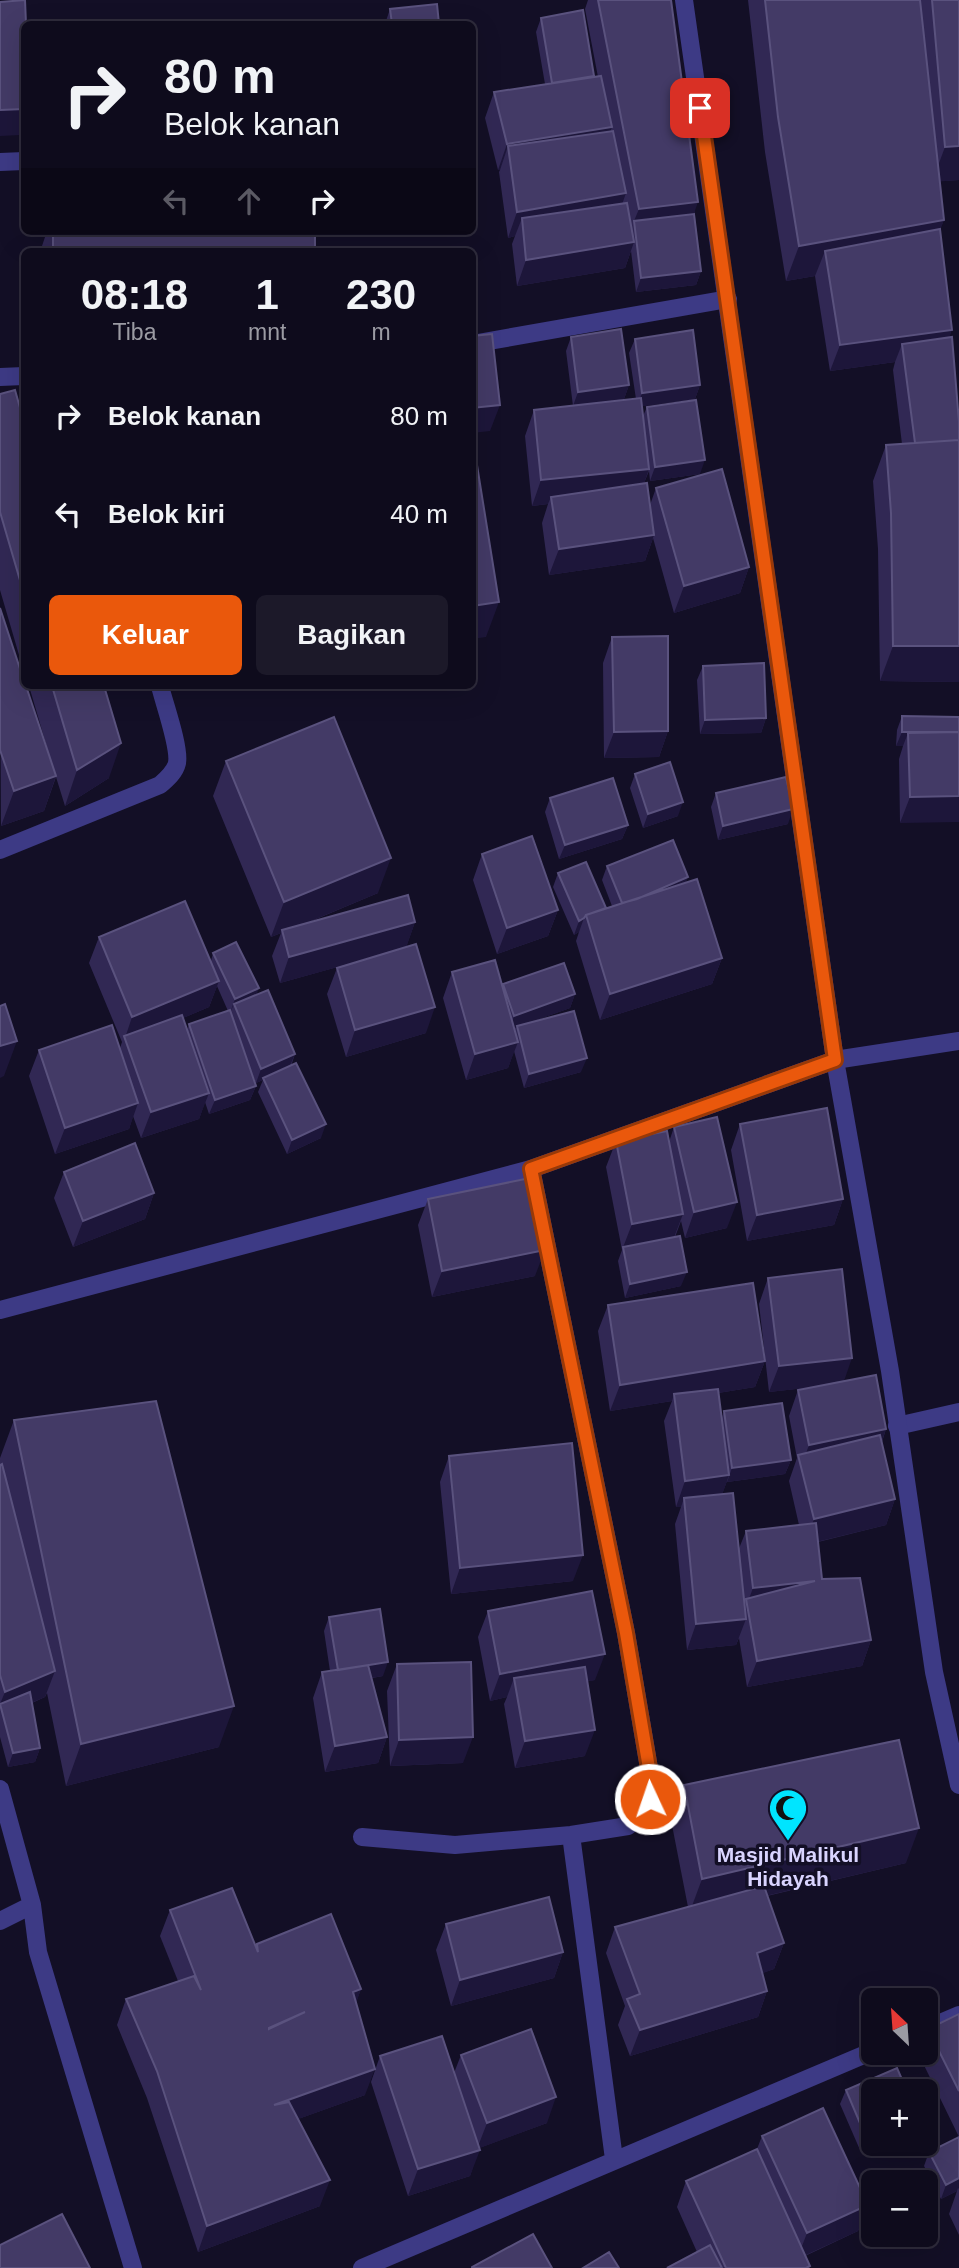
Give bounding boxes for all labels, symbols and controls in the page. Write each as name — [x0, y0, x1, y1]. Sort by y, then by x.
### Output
icon: right — [49, 49, 140, 140]
text: 80 m — [164, 49, 276, 103]
pin — [670, 78, 730, 138]
icon: arrive — [681, 89, 719, 127]
text: Belok kanan — [164, 106, 340, 142]
icon: left — [157, 182, 195, 220]
icon: ahead — [230, 182, 268, 220]
icon: right — [303, 182, 341, 220]
text: 08:18 — [81, 271, 188, 318]
text: 1 — [255, 271, 279, 318]
text: 230 — [346, 271, 416, 318]
text: Tiba — [113, 319, 156, 345]
text: mnt — [248, 319, 286, 345]
text: m — [372, 319, 391, 345]
icon: right — [49, 397, 87, 435]
text: Belok kanan — [108, 401, 261, 431]
text: 80 m — [390, 401, 448, 431]
icon: left — [49, 495, 87, 533]
text: Belok kiri — [108, 499, 225, 529]
text: 40 m — [390, 499, 448, 529]
button: Keluar — [49, 595, 242, 675]
button: Bagikan — [256, 595, 448, 675]
position arrow — [613, 1762, 687, 1836]
mosque icon: Masjid Malikul Hidayah — [767, 1787, 809, 1842]
place label: Masjid Malikul Hidayah — [717, 1843, 859, 1890]
north arrow — [861, 1988, 938, 2065]
map controls — [861, 1988, 938, 2247]
button: + — [861, 2079, 938, 2156]
button: − — [861, 2170, 938, 2247]

